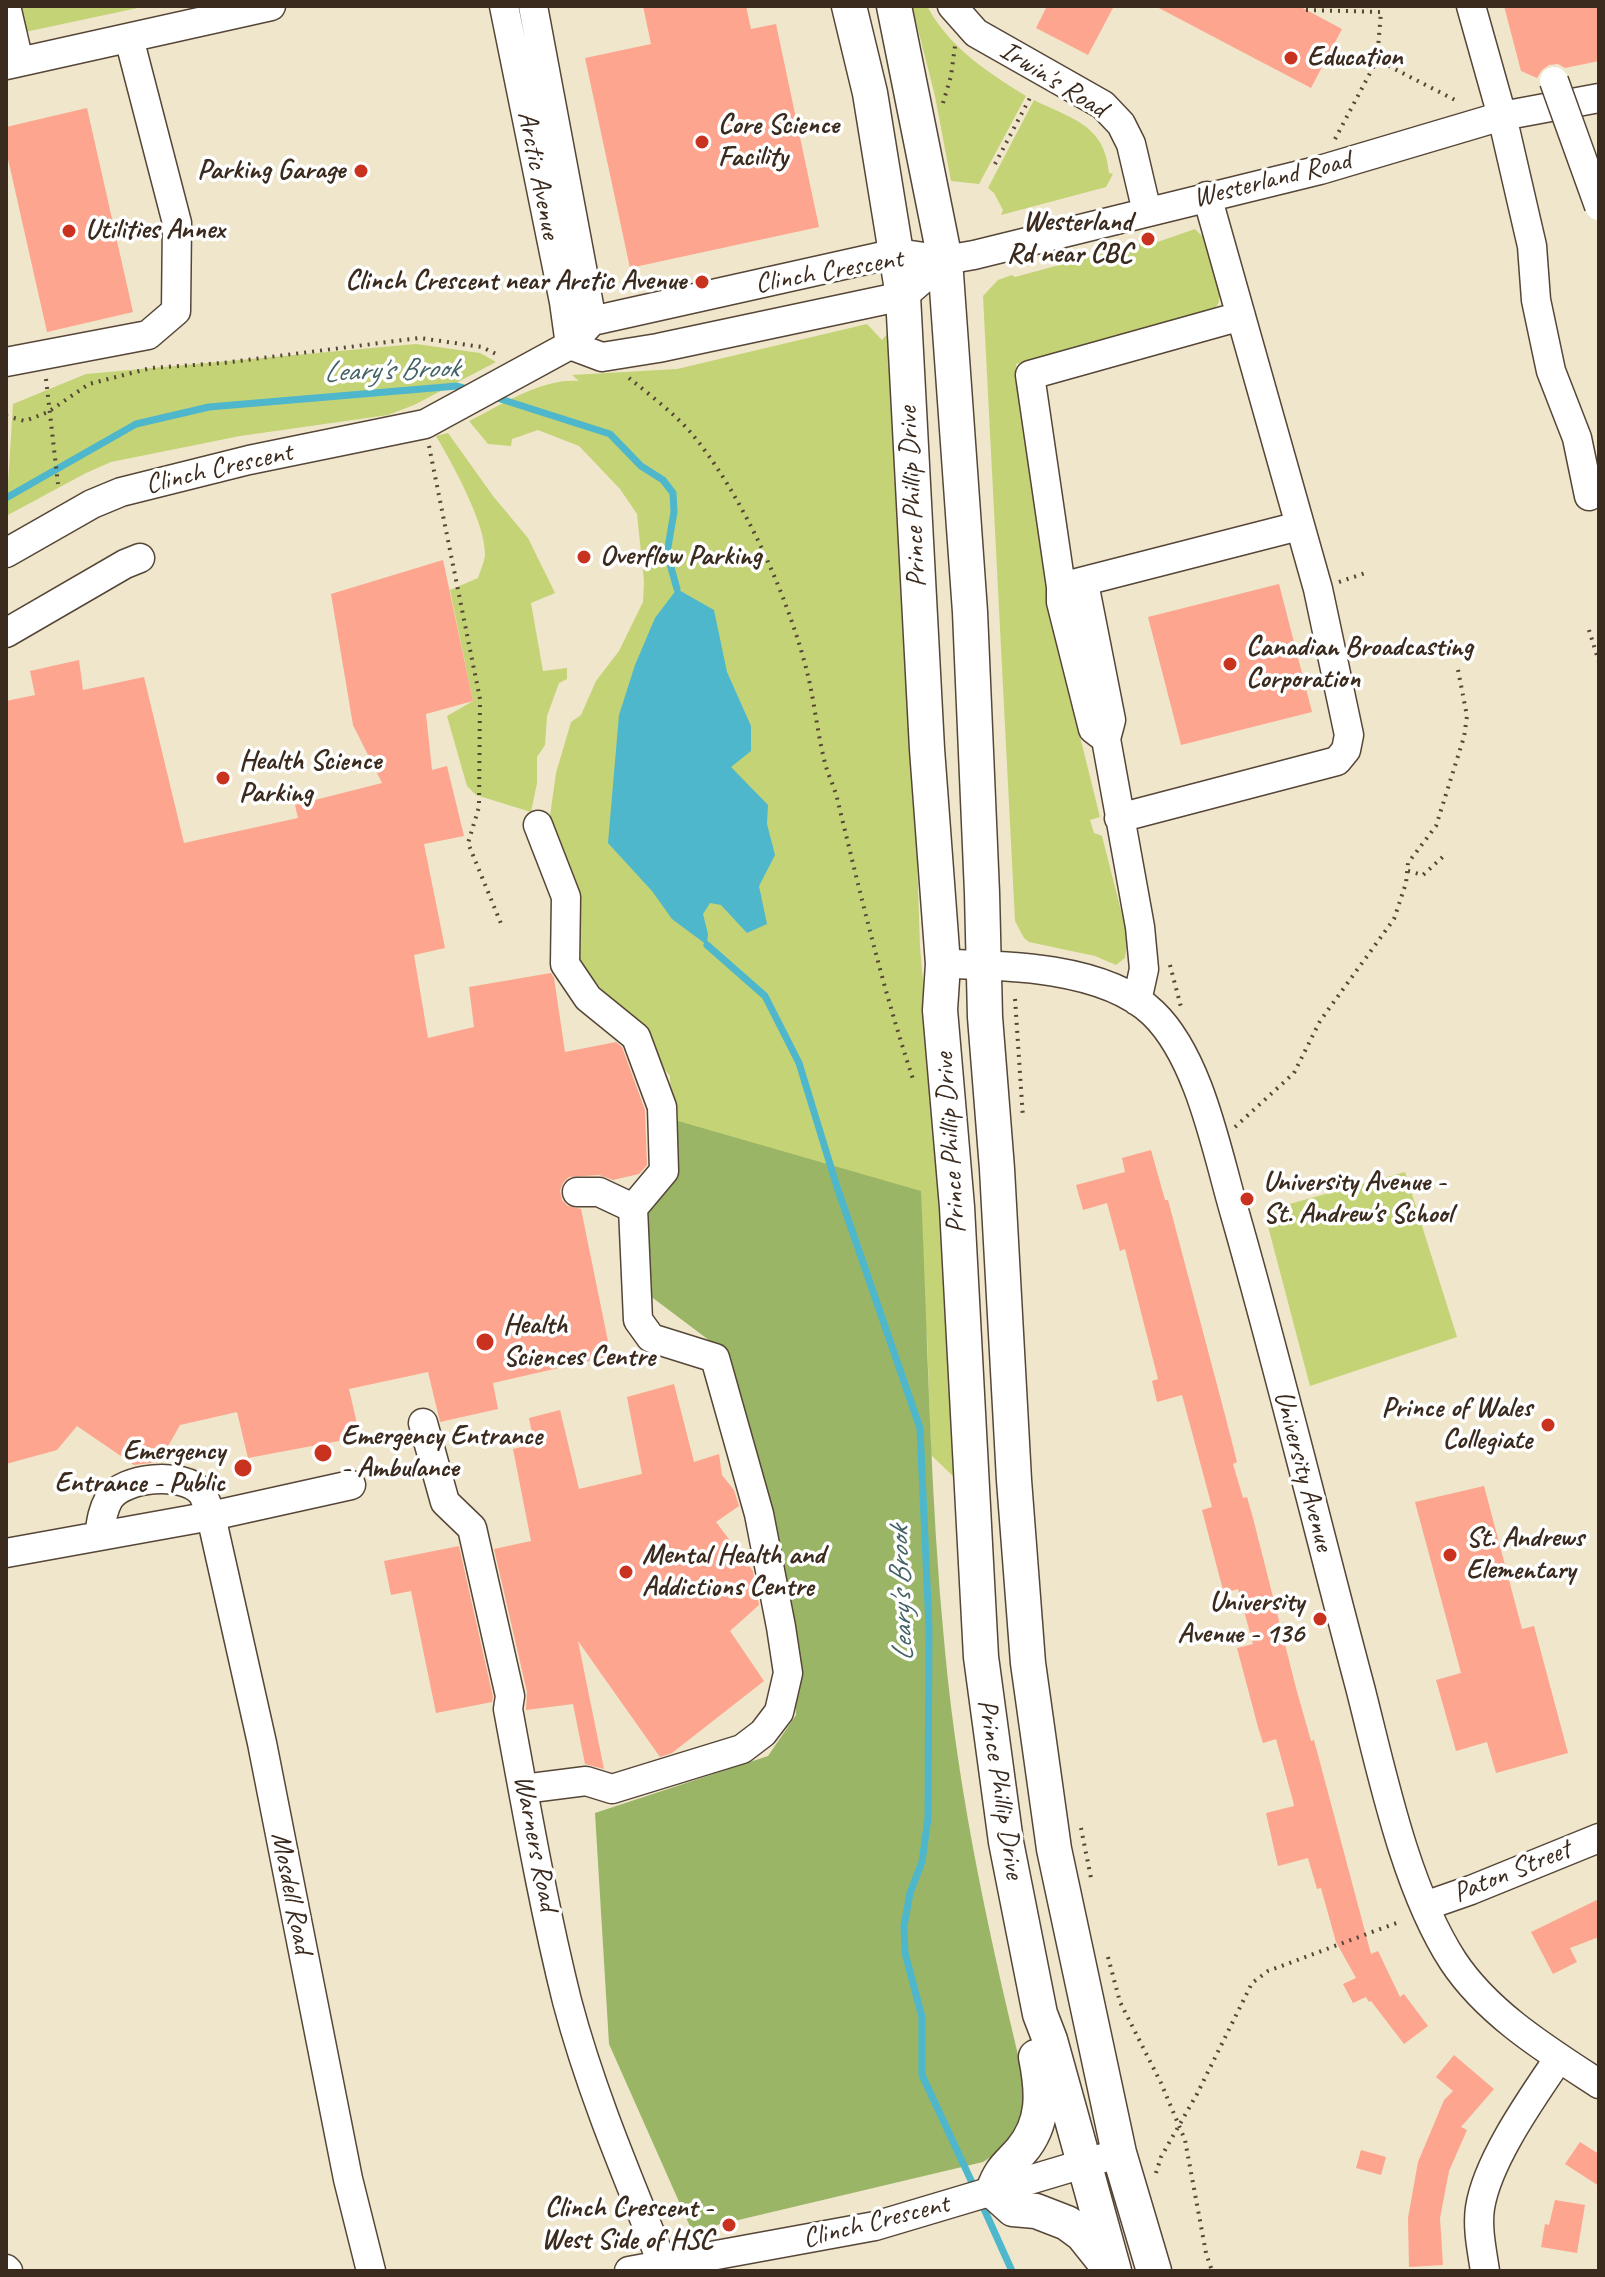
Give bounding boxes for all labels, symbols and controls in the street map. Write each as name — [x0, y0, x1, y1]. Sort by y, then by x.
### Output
street label: Irwin's Road — [993, 34, 1113, 126]
place label: Education — [1307, 41, 1403, 75]
marker: Education — [1282, 49, 1300, 67]
street label: Arctic Avenue — [509, 108, 567, 242]
place label: Core Science Facility — [718, 109, 839, 175]
marker: Core Science Facility — [693, 133, 711, 151]
street label: Westerland Road — [1190, 144, 1354, 216]
place label: Parking Garage — [197, 154, 345, 188]
marker: Parking Garage — [352, 162, 370, 180]
place label: Westerland Rd near CBC — [1007, 206, 1132, 272]
place label: Utilities Annex — [85, 214, 225, 248]
marker: Utilities Annex — [60, 222, 78, 240]
marker: Westerland Rd near CBC — [1139, 230, 1157, 248]
street label: Clinch Crescent — [752, 242, 906, 302]
place label: Clinch Crescent near Arctic Avenue — [345, 265, 686, 299]
marker: Clinch Crescent near Arctic Avenue — [693, 273, 711, 291]
water label: Leary's Brook — [323, 351, 459, 391]
street label: Prince Phillip Drive — [891, 406, 935, 588]
street label: Clinch Crescent — [142, 436, 296, 502]
place label: Overflow Parking — [600, 540, 762, 574]
marker: Overflow Parking — [575, 548, 593, 566]
place label: Canadian Broadcasting Corporation — [1246, 631, 1473, 697]
marker: Canadian Broadcasting Corporation — [1221, 655, 1239, 673]
place label: Health Science Parking — [239, 745, 381, 811]
marker: Health Science Parking — [214, 769, 232, 787]
street label: Prince Phillip Drive — [928, 1051, 974, 1235]
place label: University Avenue - St. Andrew's School — [1263, 1166, 1453, 1232]
marker: University Avenue - St. Andrew's School — [1238, 1190, 1256, 1208]
place label: Health Sciences Centre — [503, 1309, 655, 1375]
marker: Health Sciences Centre — [474, 1331, 496, 1353]
street label: University Avenue — [1265, 1387, 1341, 1555]
place label: Prince of Wales Collegiate — [1381, 1392, 1532, 1458]
marker: Prince of Wales Collegiate — [1539, 1416, 1557, 1434]
place label: Emergency Entrance - Ambulance — [341, 1420, 542, 1486]
place label: Emergency Entrance - Public — [54, 1435, 225, 1501]
marker: Emergency Entrance - Ambulance — [312, 1442, 334, 1464]
marker: Emergency Entrance - Public — [232, 1457, 254, 1479]
place label: St. Andrews Elementary — [1466, 1522, 1584, 1588]
water label: Leary's Brook — [882, 1526, 922, 1662]
place label: Mental Health and Addictions Centre — [642, 1539, 825, 1605]
marker: St. Andrews Elementary — [1441, 1546, 1459, 1564]
marker: Mental Health and Addictions Centre — [617, 1563, 635, 1581]
place label: University Avenue - 136 — [1178, 1586, 1304, 1652]
marker: University Avenue - 136 — [1311, 1610, 1329, 1628]
street label: Prince Phillip Drive — [969, 1697, 1031, 1881]
street label: Warners Road — [505, 1772, 565, 1914]
street label: Mosdell Road — [263, 1830, 319, 1956]
street label: Paton Street — [1448, 1833, 1576, 1911]
street label: Clinch Crescent — [799, 2188, 953, 2256]
place label: Clinch Crescent - West Side of HSC — [541, 2192, 713, 2258]
marker: Clinch Crescent - West Side of HSC — [720, 2216, 738, 2234]

